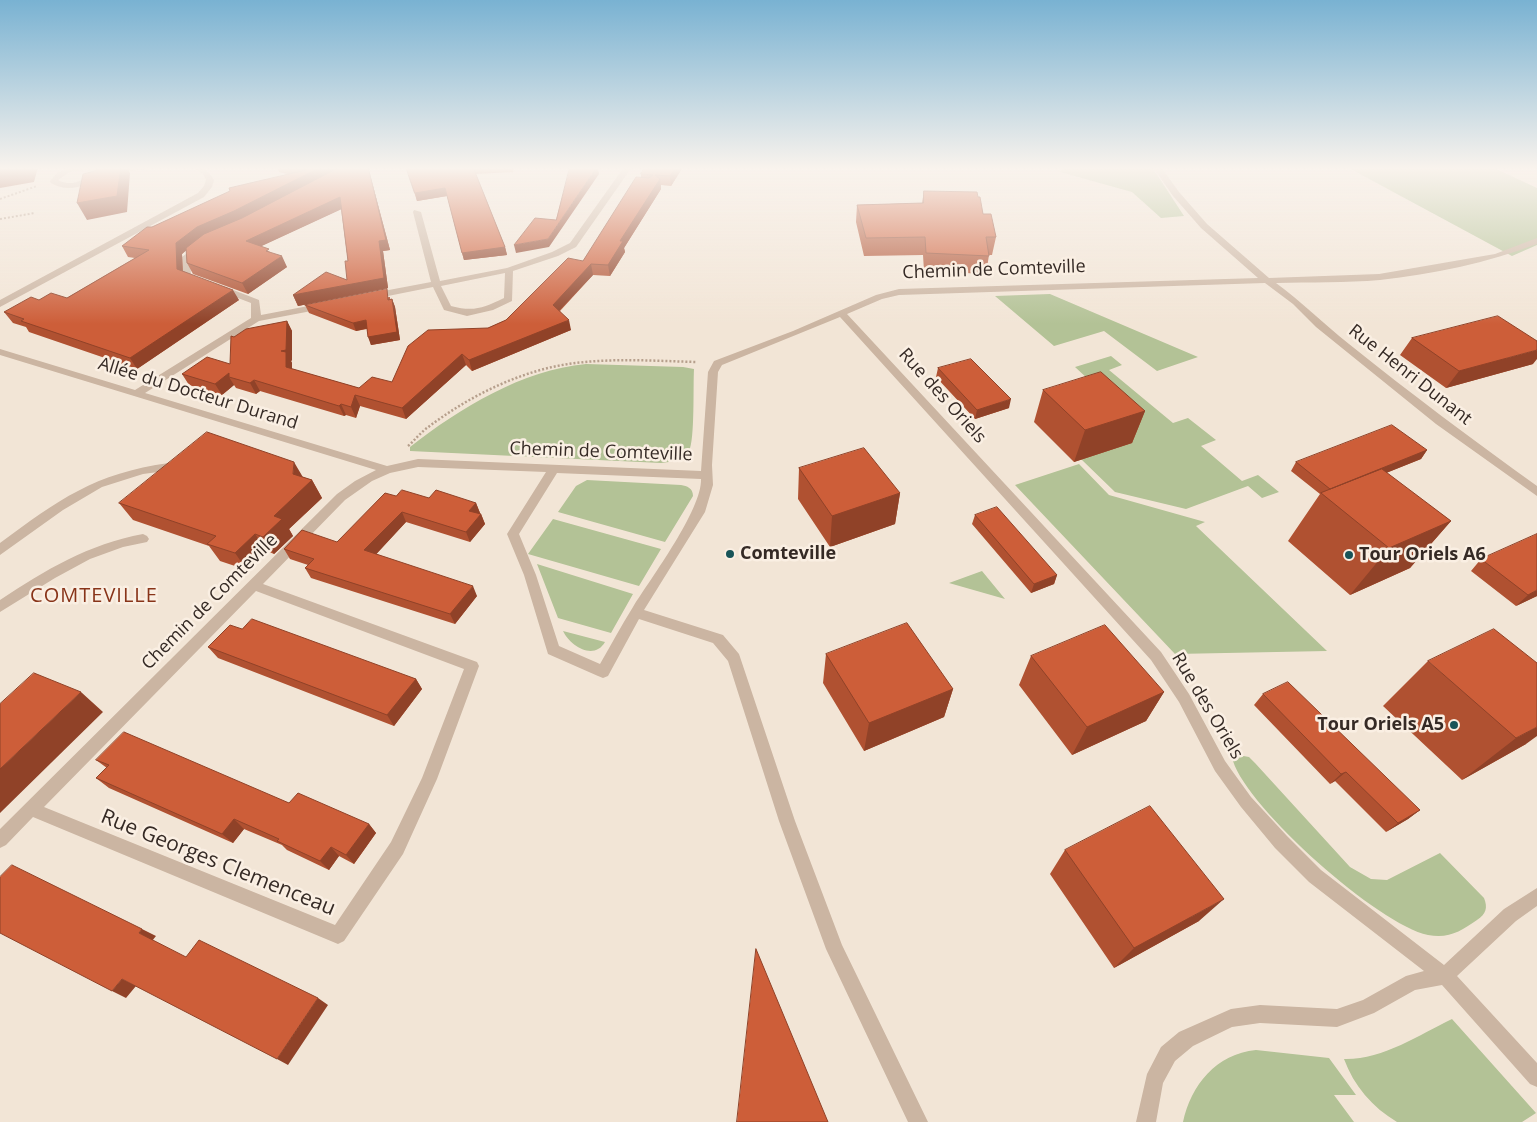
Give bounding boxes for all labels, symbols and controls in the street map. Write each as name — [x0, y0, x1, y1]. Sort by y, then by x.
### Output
street label: Chemin de Comteville — [902, 256, 1086, 284]
street label: Rue Henri Dunant — [1344, 320, 1476, 430]
street label: Rue des Oriels — [894, 344, 990, 448]
street label: Allée du Docteur Durand — [96, 353, 300, 435]
street label: Chemin de Comteville — [509, 438, 693, 466]
street label: Chemin de Comteville — [138, 530, 282, 674]
place label: Comteville — [740, 543, 836, 565]
place label: Tour Oriels A6 — [1359, 544, 1486, 566]
marker: Comteville — [724, 548, 736, 560]
marker: Tour Oriels A6 — [1343, 549, 1355, 561]
district label: COMTEVILLE — [29, 584, 159, 608]
street label: Rue des Oriels — [1167, 649, 1247, 763]
place label: Tour Oriels A5 — [1317, 714, 1444, 736]
marker: Tour Oriels A5 — [1448, 719, 1460, 731]
street label: Rue Georges Clemenceau — [97, 804, 339, 922]

